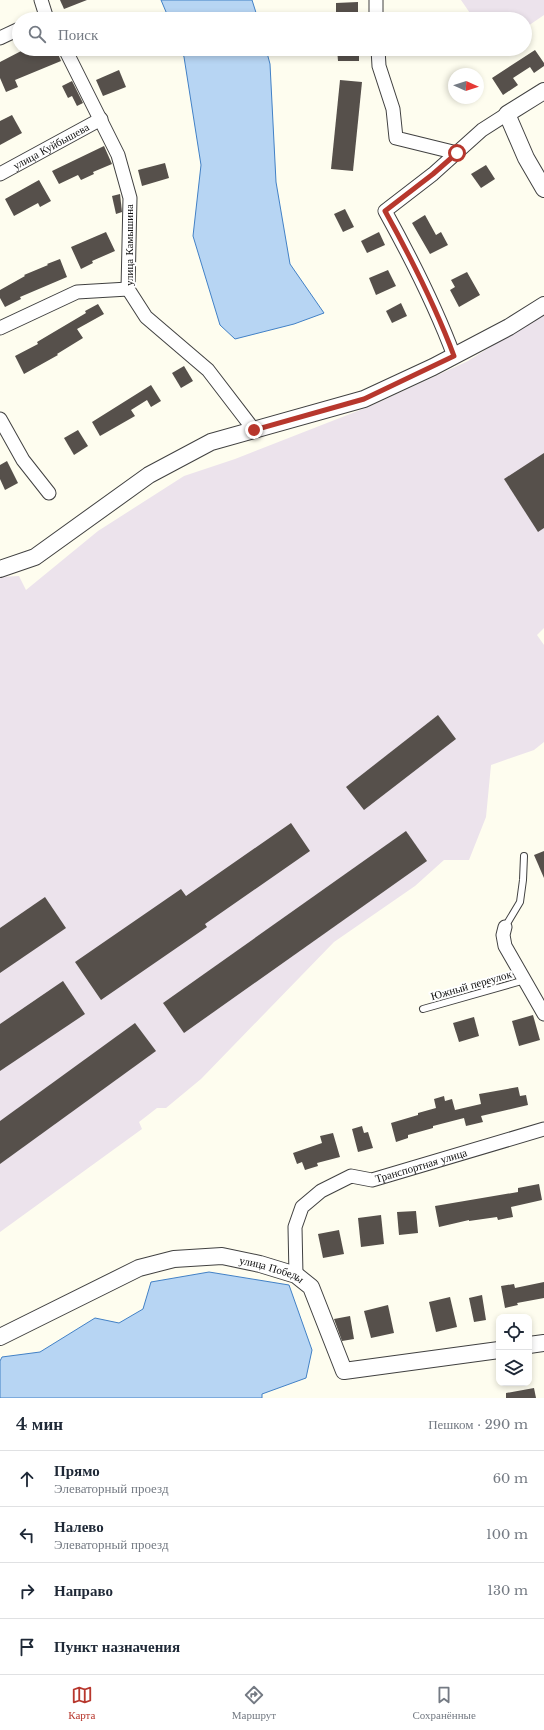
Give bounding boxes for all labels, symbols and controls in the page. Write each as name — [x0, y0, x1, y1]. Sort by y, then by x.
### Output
search box — [12, 12, 532, 56]
icon: search — [26, 23, 48, 45]
text: Поиск — [58, 25, 98, 44]
north arrow — [448, 68, 484, 104]
street label: улица Куйбышева — [10, 120, 92, 173]
route start — [448, 144, 466, 162]
street label: улица Камышина — [122, 204, 136, 286]
route end — [245, 421, 263, 439]
street label: Южный переулок — [429, 967, 514, 1003]
street label: Транспортная улица — [373, 1145, 469, 1186]
street label: улица Победы — [238, 1253, 308, 1286]
map controls — [496, 1314, 532, 1386]
button: locate — [496, 1314, 532, 1350]
button: layers — [496, 1350, 532, 1386]
text: 4 мин — [16, 1414, 63, 1435]
text: Пешком · 290 m — [428, 1416, 528, 1433]
text: Прямо — [54, 1461, 100, 1480]
icon: ahead — [16, 1468, 38, 1490]
text: 60 m — [493, 1470, 528, 1487]
text: Элеваторный проезд — [54, 1480, 169, 1497]
text: Налево — [54, 1517, 104, 1536]
icon: left — [16, 1524, 38, 1546]
text: 100 m — [486, 1526, 528, 1543]
text: Элеваторный проезд — [54, 1536, 169, 1553]
icon: right — [16, 1580, 38, 1602]
text: Направо — [54, 1581, 113, 1600]
text: 130 m — [487, 1582, 528, 1599]
icon: arrive — [16, 1636, 38, 1658]
text: Пункт назначения — [54, 1637, 180, 1656]
tab: Карта — [68, 1684, 95, 1722]
tab: Маршрут — [232, 1684, 276, 1722]
tab: Сохранённые — [413, 1684, 476, 1722]

